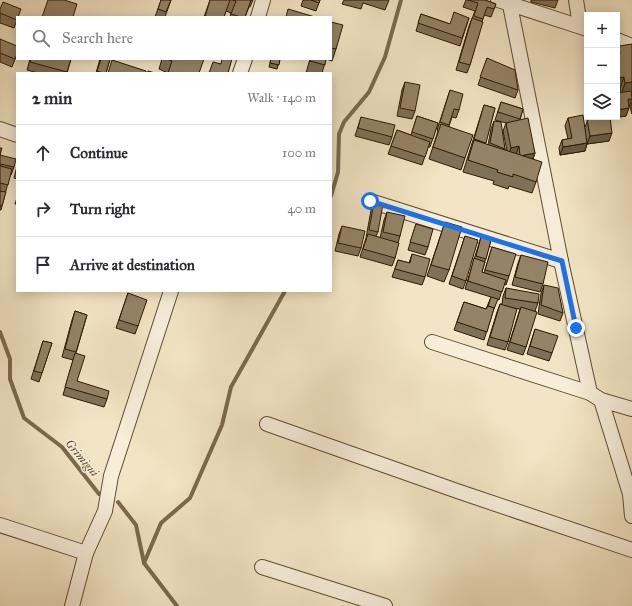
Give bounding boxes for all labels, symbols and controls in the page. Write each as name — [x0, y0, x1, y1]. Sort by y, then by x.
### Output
map controls — [584, 12, 620, 120]
button: + — [584, 12, 620, 48]
search box — [16, 16, 332, 60]
icon: search — [30, 27, 52, 49]
text: Search here — [62, 29, 133, 47]
button: − — [584, 48, 620, 84]
button: layers — [584, 84, 620, 120]
text: 2 min — [32, 88, 72, 109]
text: Walk · 140 m — [247, 90, 316, 106]
icon: ahead — [32, 142, 54, 164]
text: Continue — [70, 144, 128, 162]
text: 100 m — [282, 145, 316, 161]
route start — [361, 192, 379, 210]
icon: right — [32, 198, 54, 220]
text: Turn right — [70, 200, 135, 218]
text: 40 m — [287, 201, 316, 217]
icon: arrive — [32, 254, 54, 276]
text: Arrive at destination — [70, 256, 195, 274]
route end — [567, 319, 585, 337]
water label: Grimigui — [62, 437, 102, 480]

